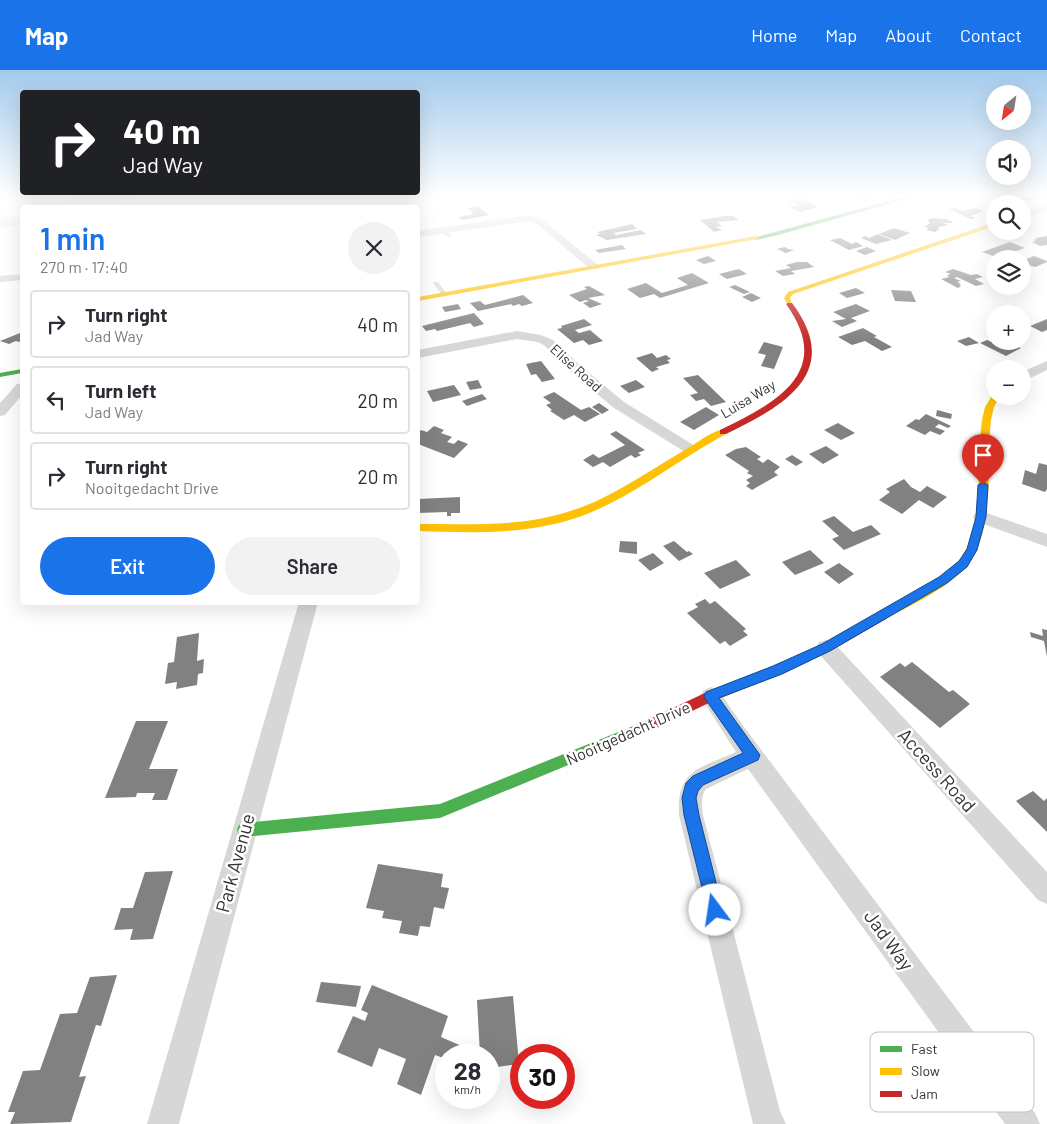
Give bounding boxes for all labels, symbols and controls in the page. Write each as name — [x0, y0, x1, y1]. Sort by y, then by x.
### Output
text: Map — [25, 21, 68, 50]
text: Home — [751, 24, 797, 46]
text: Map — [825, 24, 857, 46]
text: About — [885, 24, 932, 46]
text: Contact — [960, 24, 1022, 46]
north arrow — [986, 85, 1031, 130]
map controls — [986, 85, 1031, 405]
text: 40 m — [123, 109, 200, 151]
icon: right — [40, 110, 105, 175]
button: sound — [986, 140, 1031, 185]
text: Jad Way — [123, 151, 203, 177]
button: search — [986, 195, 1031, 240]
text: 1 min — [40, 220, 105, 256]
button: close — [348, 222, 400, 274]
button: layers — [986, 250, 1031, 295]
text: 270 m · 17:40 — [40, 257, 128, 276]
text: Turn right — [85, 303, 167, 326]
button: + — [986, 305, 1031, 350]
icon: right — [42, 310, 70, 338]
text: 40 m — [357, 313, 398, 336]
text: Jad Way — [85, 326, 143, 345]
street label: Elise Road — [547, 340, 606, 395]
button: − — [986, 360, 1031, 405]
street label: Luisa Way — [717, 375, 779, 422]
text: Turn left — [85, 379, 156, 402]
icon: left — [42, 386, 70, 414]
text: 20 m — [358, 389, 398, 412]
text: Jad Way — [85, 402, 143, 421]
pin — [962, 434, 1004, 485]
icon: arrive — [969, 441, 997, 469]
text: Turn right — [85, 455, 167, 478]
icon: right — [42, 462, 70, 490]
text: 20 m — [358, 465, 398, 488]
text: Nooitgedacht Drive — [85, 478, 219, 497]
button: Exit — [40, 537, 215, 595]
button: Share — [225, 537, 400, 595]
street label: Nooitgedacht Drive — [563, 697, 693, 768]
street label: Access Road — [894, 723, 981, 816]
street label: Park Avenue — [210, 811, 259, 915]
position arrow — [688, 883, 740, 935]
street label: Jad Way — [860, 905, 919, 975]
legend — [870, 1032, 1034, 1112]
text: Fast — [911, 1040, 937, 1057]
speed limit sign: 30 — [510, 1044, 575, 1109]
text: 28 — [454, 1055, 481, 1085]
text: Slow — [911, 1062, 940, 1079]
text: km/h — [454, 1082, 481, 1096]
text: Jam — [911, 1085, 938, 1102]

